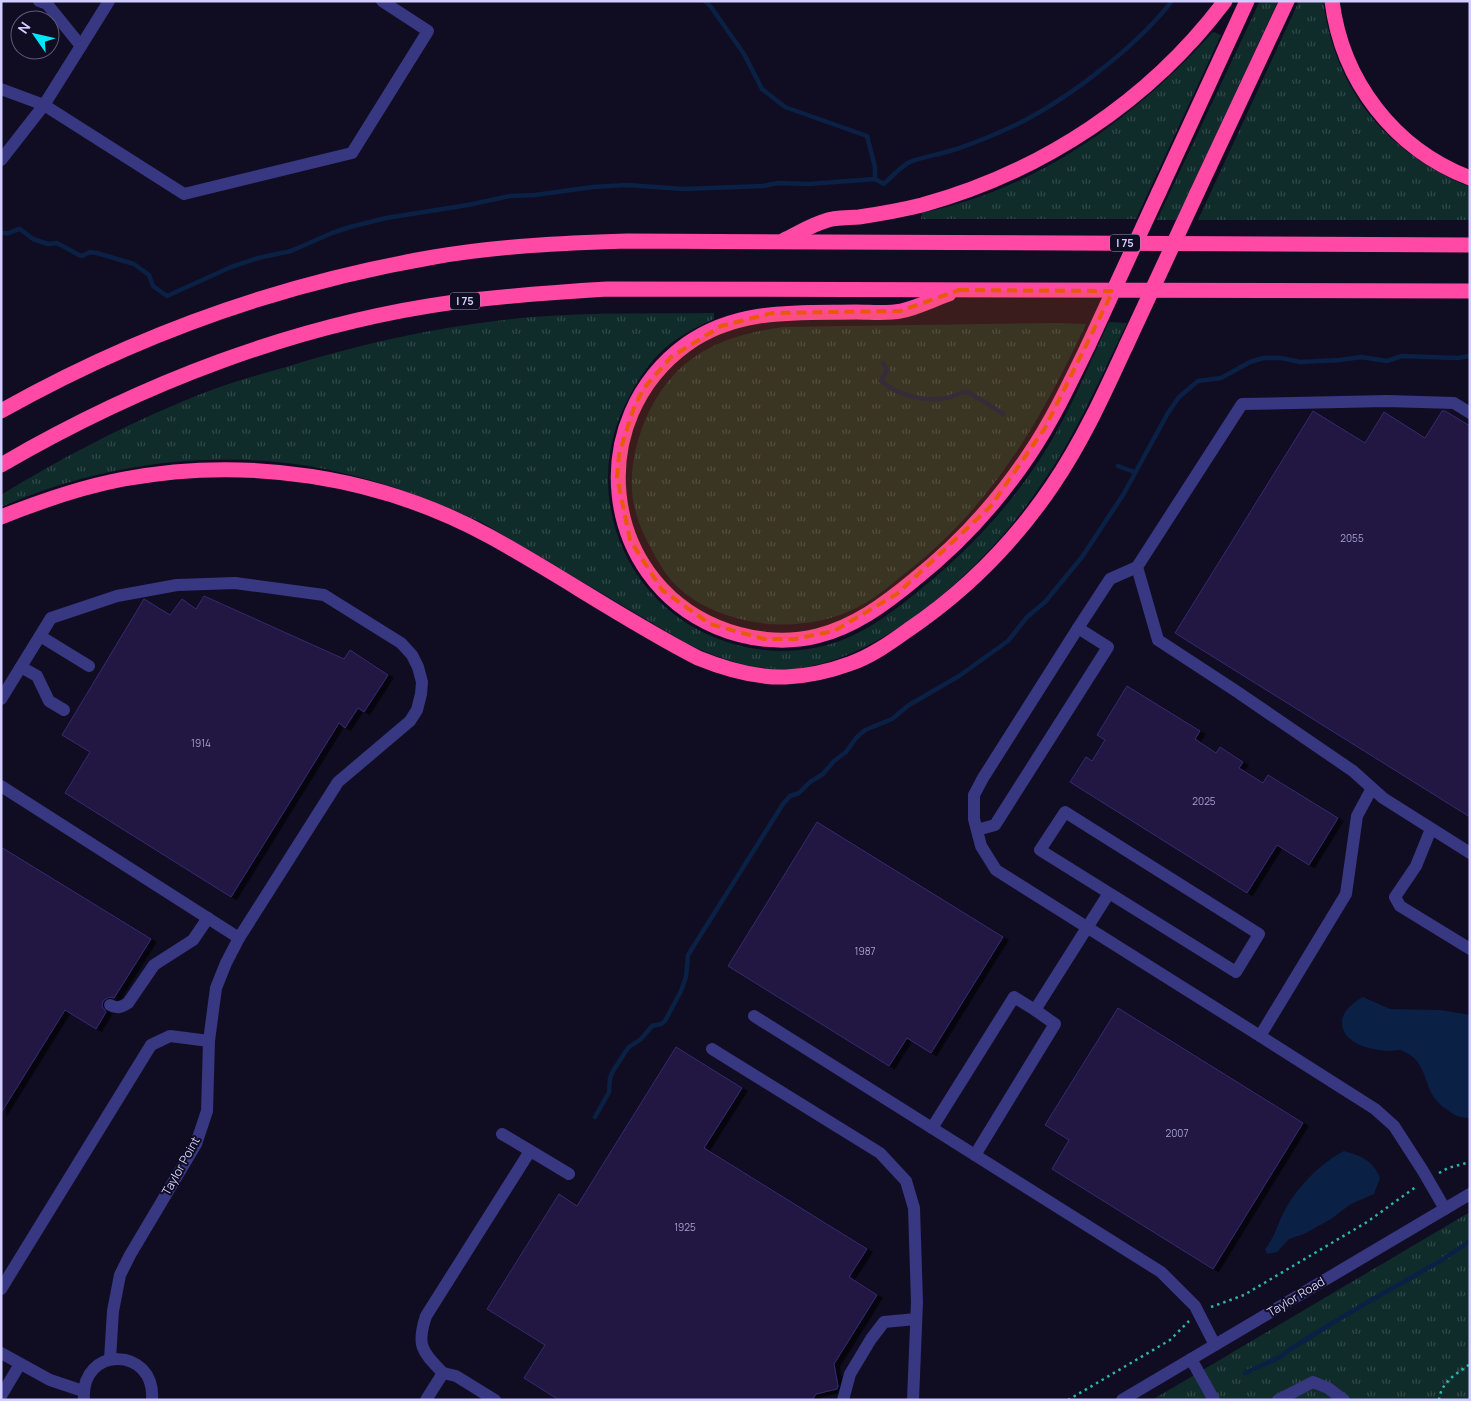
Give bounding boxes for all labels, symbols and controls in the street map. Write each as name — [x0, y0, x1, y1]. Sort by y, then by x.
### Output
north arrow — [10, 10, 60, 60]
text: N — [13, 18, 34, 37]
road number: I 75 — [1110, 234, 1140, 252]
road number: I 75 — [450, 292, 480, 310]
house number: 2055 — [1340, 531, 1364, 545]
house number: 1914 — [191, 736, 211, 750]
house number: 2025 — [1192, 794, 1216, 808]
house number: 1987 — [855, 944, 875, 958]
house number: 2007 — [1166, 1126, 1188, 1140]
street label: Taylor Point — [157, 1133, 204, 1198]
house number: 1925 — [674, 1220, 696, 1234]
street label: Taylor Road — [1264, 1273, 1328, 1320]

